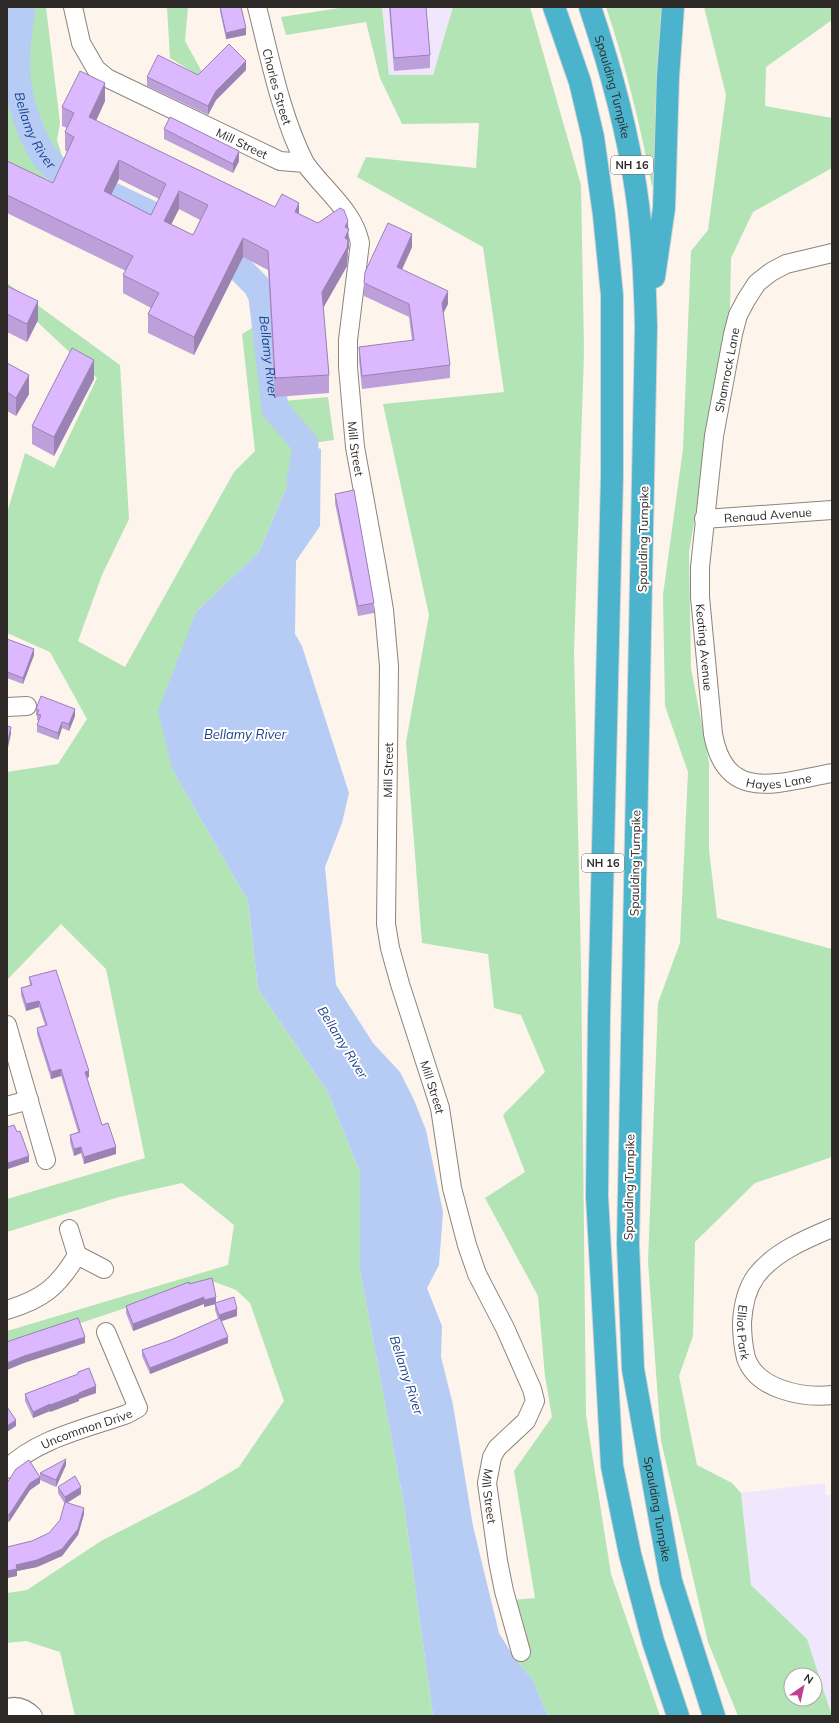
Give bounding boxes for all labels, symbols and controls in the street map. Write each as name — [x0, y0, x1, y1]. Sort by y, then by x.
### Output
street label: Spaulding Turnpike — [592, 33, 634, 140]
street label: Charles Street — [260, 47, 296, 127]
water label: Bellamy River — [11, 90, 60, 173]
street label: Mill Street — [214, 124, 270, 162]
road number: NH 16 — [611, 156, 653, 174]
water label: Bellamy River — [256, 315, 282, 400]
street label: Shamrock Lane — [711, 326, 743, 414]
street label: Mill Street — [345, 421, 368, 477]
street label: Spaulding Turnpike — [635, 486, 651, 592]
street label: Renaud Avenue — [723, 504, 812, 525]
street label: Keating Avenue — [693, 603, 716, 692]
water label: Bellamy River — [204, 726, 287, 742]
street label: Mill Street — [380, 742, 396, 798]
street label: Hayes Lane — [745, 770, 813, 791]
street label: Spaulding Turnpike — [627, 810, 643, 916]
road number: NH 16 — [582, 854, 624, 872]
water label: Bellamy River — [314, 1003, 372, 1082]
street label: Mill Street — [418, 1058, 448, 1115]
street label: Spaulding Turnpike — [621, 1134, 637, 1240]
street label: Elliot Park — [734, 1304, 754, 1362]
water label: Bellamy River — [387, 1333, 428, 1418]
street label: Uncommon Drive — [38, 1405, 135, 1452]
street label: Spaulding Turnpike — [641, 1455, 675, 1563]
street label: Mill Street — [479, 1467, 500, 1524]
north arrow — [783, 1667, 823, 1707]
text: N — [801, 1671, 816, 1687]

